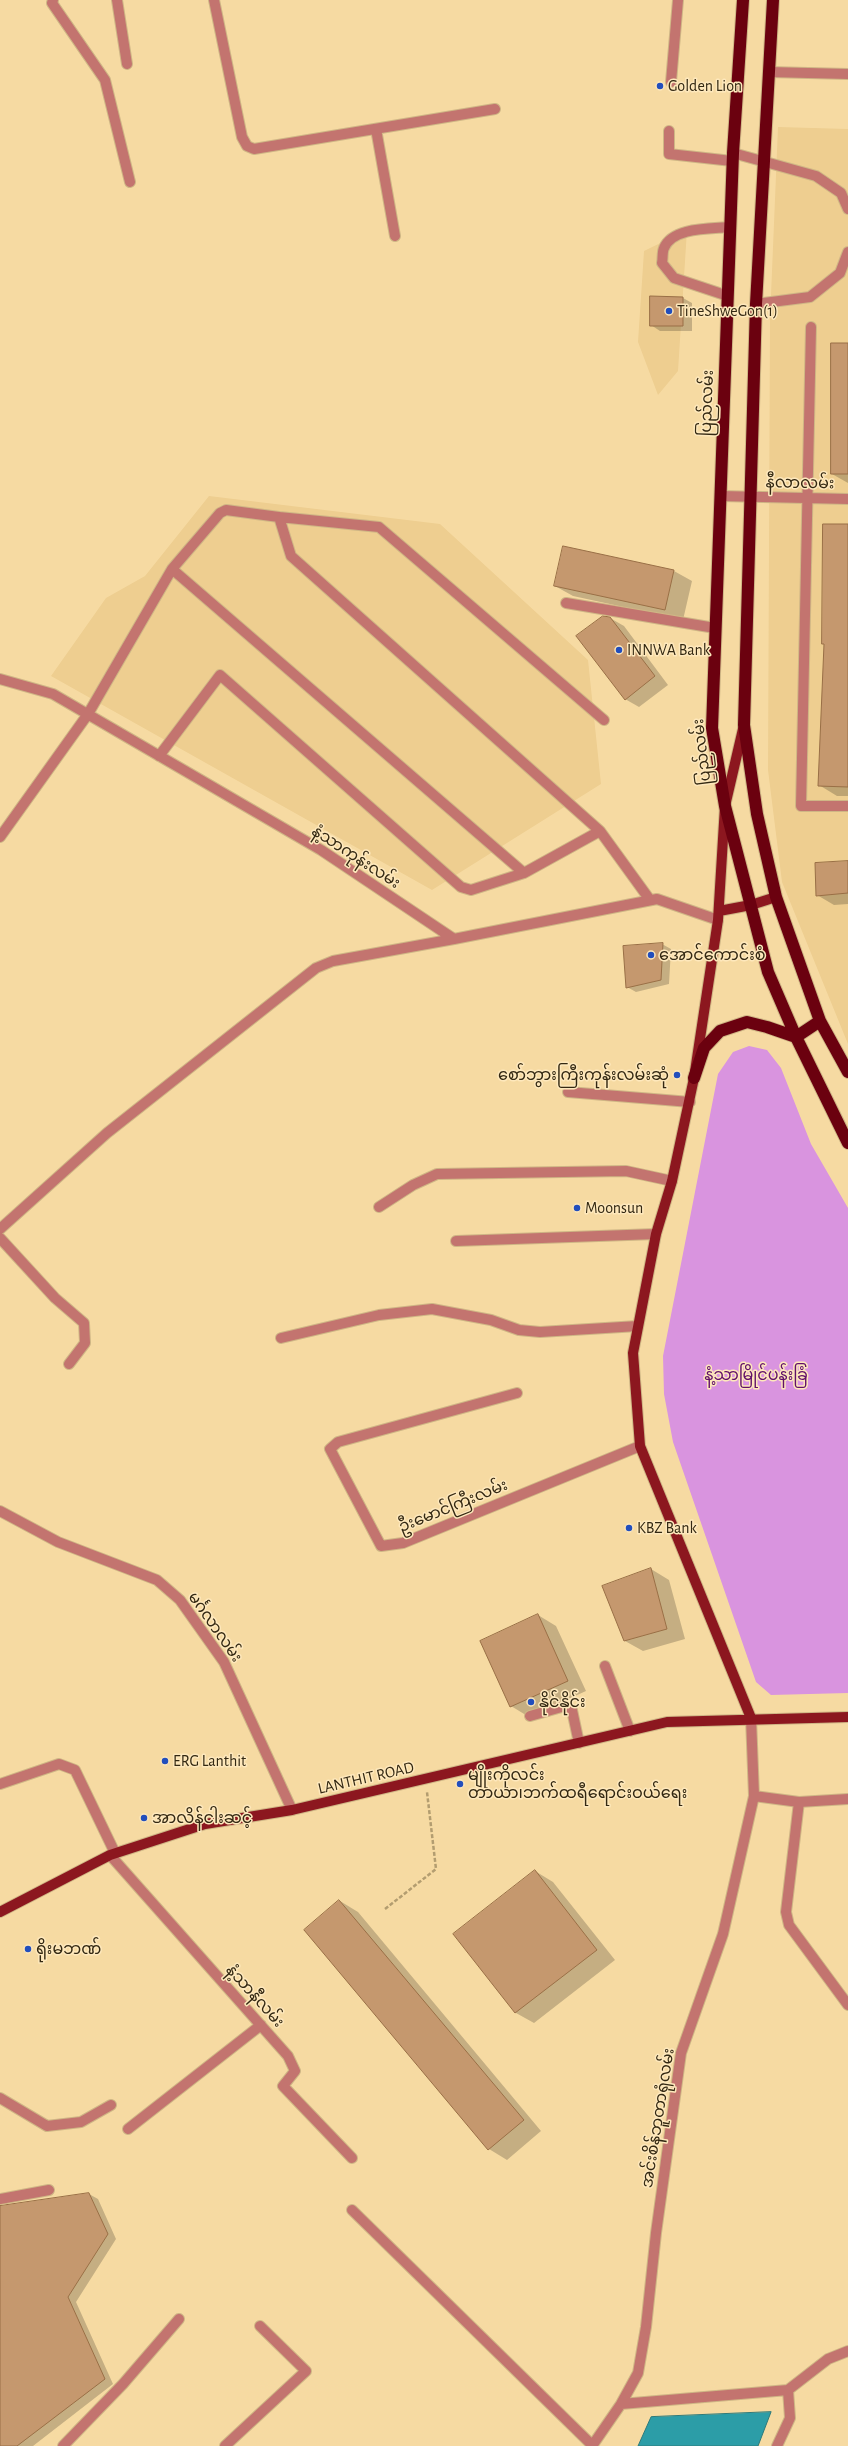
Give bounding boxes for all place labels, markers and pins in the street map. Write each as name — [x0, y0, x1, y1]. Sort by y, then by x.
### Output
place label: Golden Lion — [668, 76, 742, 96]
marker: Golden Lion — [655, 81, 665, 91]
place label: TineShweGon(1) — [677, 301, 778, 321]
marker: TineShweGon(1) — [664, 306, 674, 316]
place label: INNWA Bank — [627, 640, 710, 660]
marker: INNWA Bank — [614, 645, 624, 655]
place label: အောင်ကောင်းစံ — [659, 945, 766, 965]
marker: အောင်ကောင်းစံ — [646, 950, 656, 960]
place label: စော်ဘွားကြီးကုန်းလမ်းဆုံ — [498, 1065, 669, 1085]
marker: စော်ဘွားကြီးကုန်းလမ်းဆုံ — [672, 1070, 682, 1080]
place label: Moonsun — [585, 1198, 643, 1218]
marker: Moonsun — [572, 1203, 582, 1213]
place label: KBZ Bank — [637, 1518, 697, 1538]
marker: KBZ Bank — [624, 1523, 634, 1533]
place label: နိုင်နိုင်း — [539, 1692, 585, 1712]
marker: နိုင်နိုင်း — [526, 1697, 536, 1707]
place label: ERG Lanthit — [173, 1751, 246, 1771]
marker: ERG Lanthit — [160, 1756, 170, 1766]
place label: မျိုးကိုလင်း တာယာ၊ဘက်ထရီရောင်းဝယ်ရေး — [468, 1765, 687, 1803]
marker: မျိုးကိုလင်း တာယာ၊ဘက်ထရီရောင်းဝယ်ရေး — [455, 1779, 465, 1789]
place label: အာလိန်ငါးဆင့် — [152, 1808, 252, 1828]
marker: အာလိန်ငါးဆင့် — [139, 1813, 149, 1823]
place label: ရိုးမဘဏ် — [36, 1939, 101, 1959]
marker: ရိုးမဘဏ် — [23, 1944, 33, 1954]

